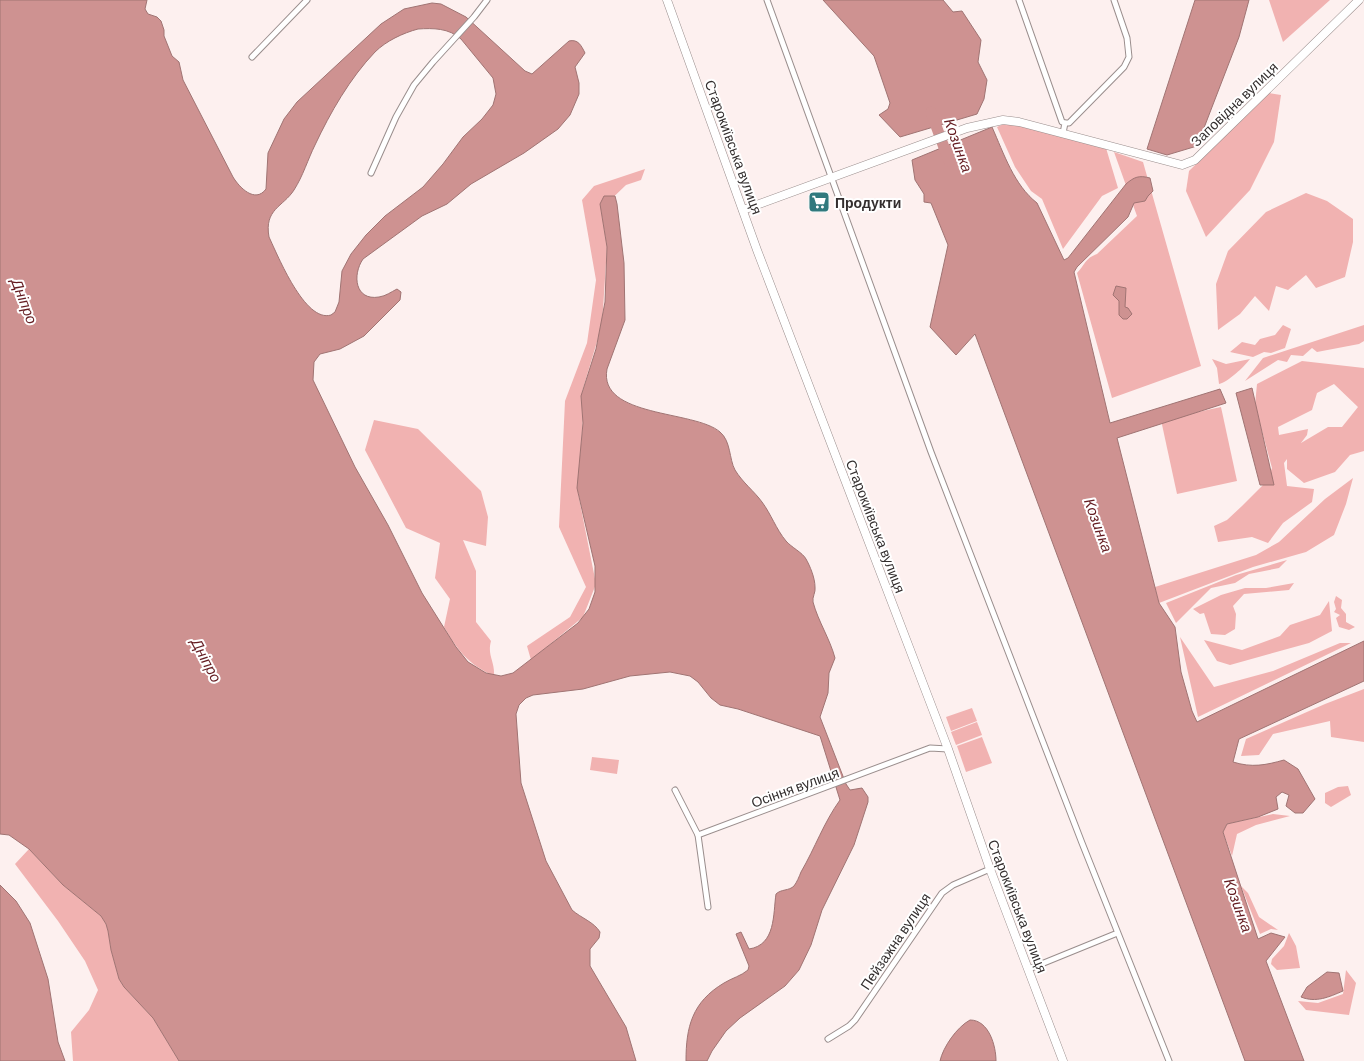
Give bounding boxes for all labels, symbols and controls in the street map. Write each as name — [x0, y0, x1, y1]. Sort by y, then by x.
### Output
street label: Заповідна вулиця — [1187, 58, 1281, 150]
street label: Старокиївська вулиця — [702, 78, 766, 216]
water label: Козинка — [941, 116, 977, 174]
supermarket icon: Продукти — [807, 190, 831, 214]
place label: Продукти — [835, 194, 901, 211]
water label: Дніпро — [7, 274, 42, 326]
street label: Старокиївська вулиця — [843, 457, 909, 595]
water label: Козинка — [1081, 496, 1117, 554]
water label: Дніпро — [187, 633, 226, 685]
street label: Осіння вулиця — [749, 763, 841, 811]
street label: Старокиївська вулиця — [985, 837, 1051, 975]
water label: Козинка — [1221, 876, 1257, 934]
street label: Пейзажна вулиця — [856, 889, 934, 993]

